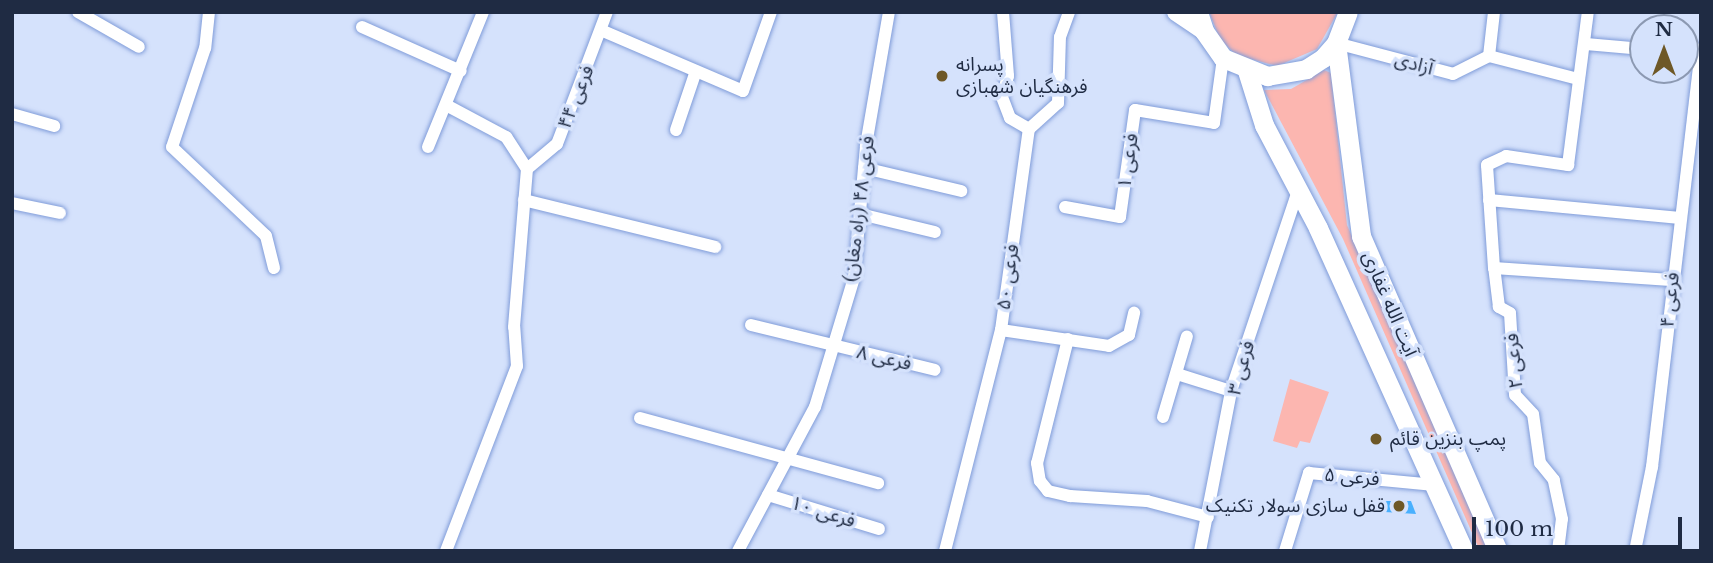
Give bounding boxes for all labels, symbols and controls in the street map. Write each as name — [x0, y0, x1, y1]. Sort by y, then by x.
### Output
north arrow — [1629, 14, 1699, 84]
text: N — [1655, 18, 1673, 41]
street label: آزادی — [1392, 48, 1436, 80]
place label: پسرانه فرهنگیان شهبازی — [956, 54, 1087, 98]
street label: فرعی ۴۴ — [553, 62, 599, 132]
marker: پسرانه فرهنگیان شهبازی — [934, 68, 950, 84]
street label: فرعی ۱ — [1113, 132, 1143, 190]
street label: فرعی ۴۸ (راه مغان) — [839, 135, 879, 283]
street label: فرعی ۵۰ — [992, 243, 1024, 311]
street label: آیت الله غفاری — [1358, 248, 1422, 360]
street label: فرعی ۴ — [1656, 271, 1684, 329]
street label: فرعی ۲ — [1500, 332, 1528, 390]
street label: فرعی ۳ — [1222, 338, 1260, 398]
street label: فرعی ۸ — [854, 341, 914, 375]
place label: پمپ بنزین قائم — [1390, 428, 1506, 450]
marker: پمپ بنزین قائم — [1368, 431, 1384, 447]
street label: فرعی ۵ — [1323, 463, 1381, 491]
street label: فرعی ۱۰ — [788, 491, 858, 533]
place label: قفل سازی سولار تکنیک — [1206, 495, 1385, 517]
marker: قفل سازی سولار تکنیک — [1391, 498, 1407, 514]
scale bar — [1475, 504, 1685, 548]
text: 100 m — [1485, 516, 1553, 542]

